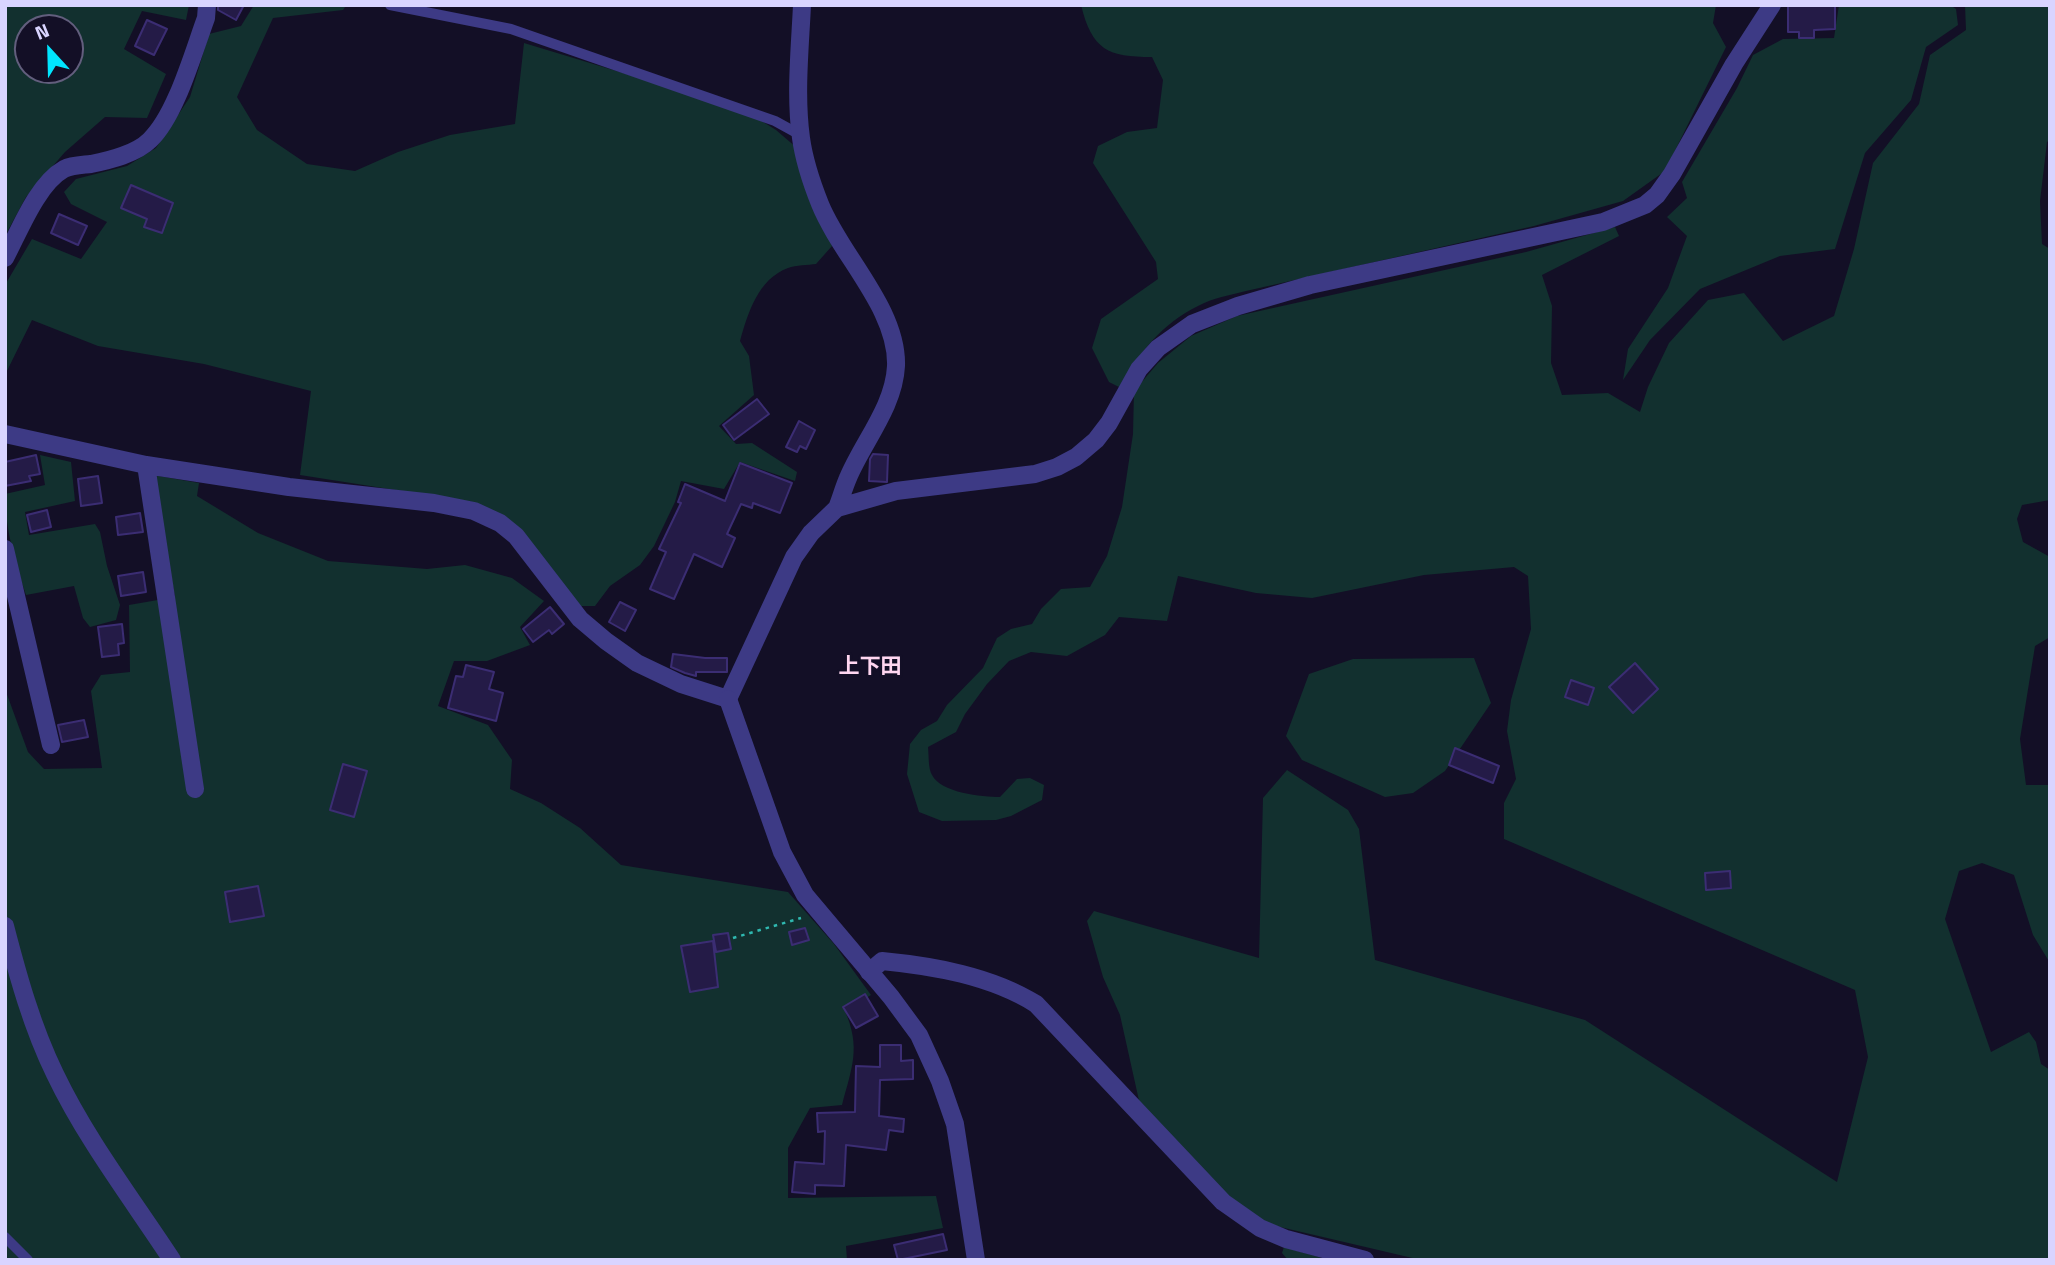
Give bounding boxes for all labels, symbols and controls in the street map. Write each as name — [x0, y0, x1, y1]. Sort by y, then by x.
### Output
north arrow — [14, 14, 84, 84]
text: N — [30, 15, 53, 47]
district label: 上下田 — [839, 655, 901, 681]

